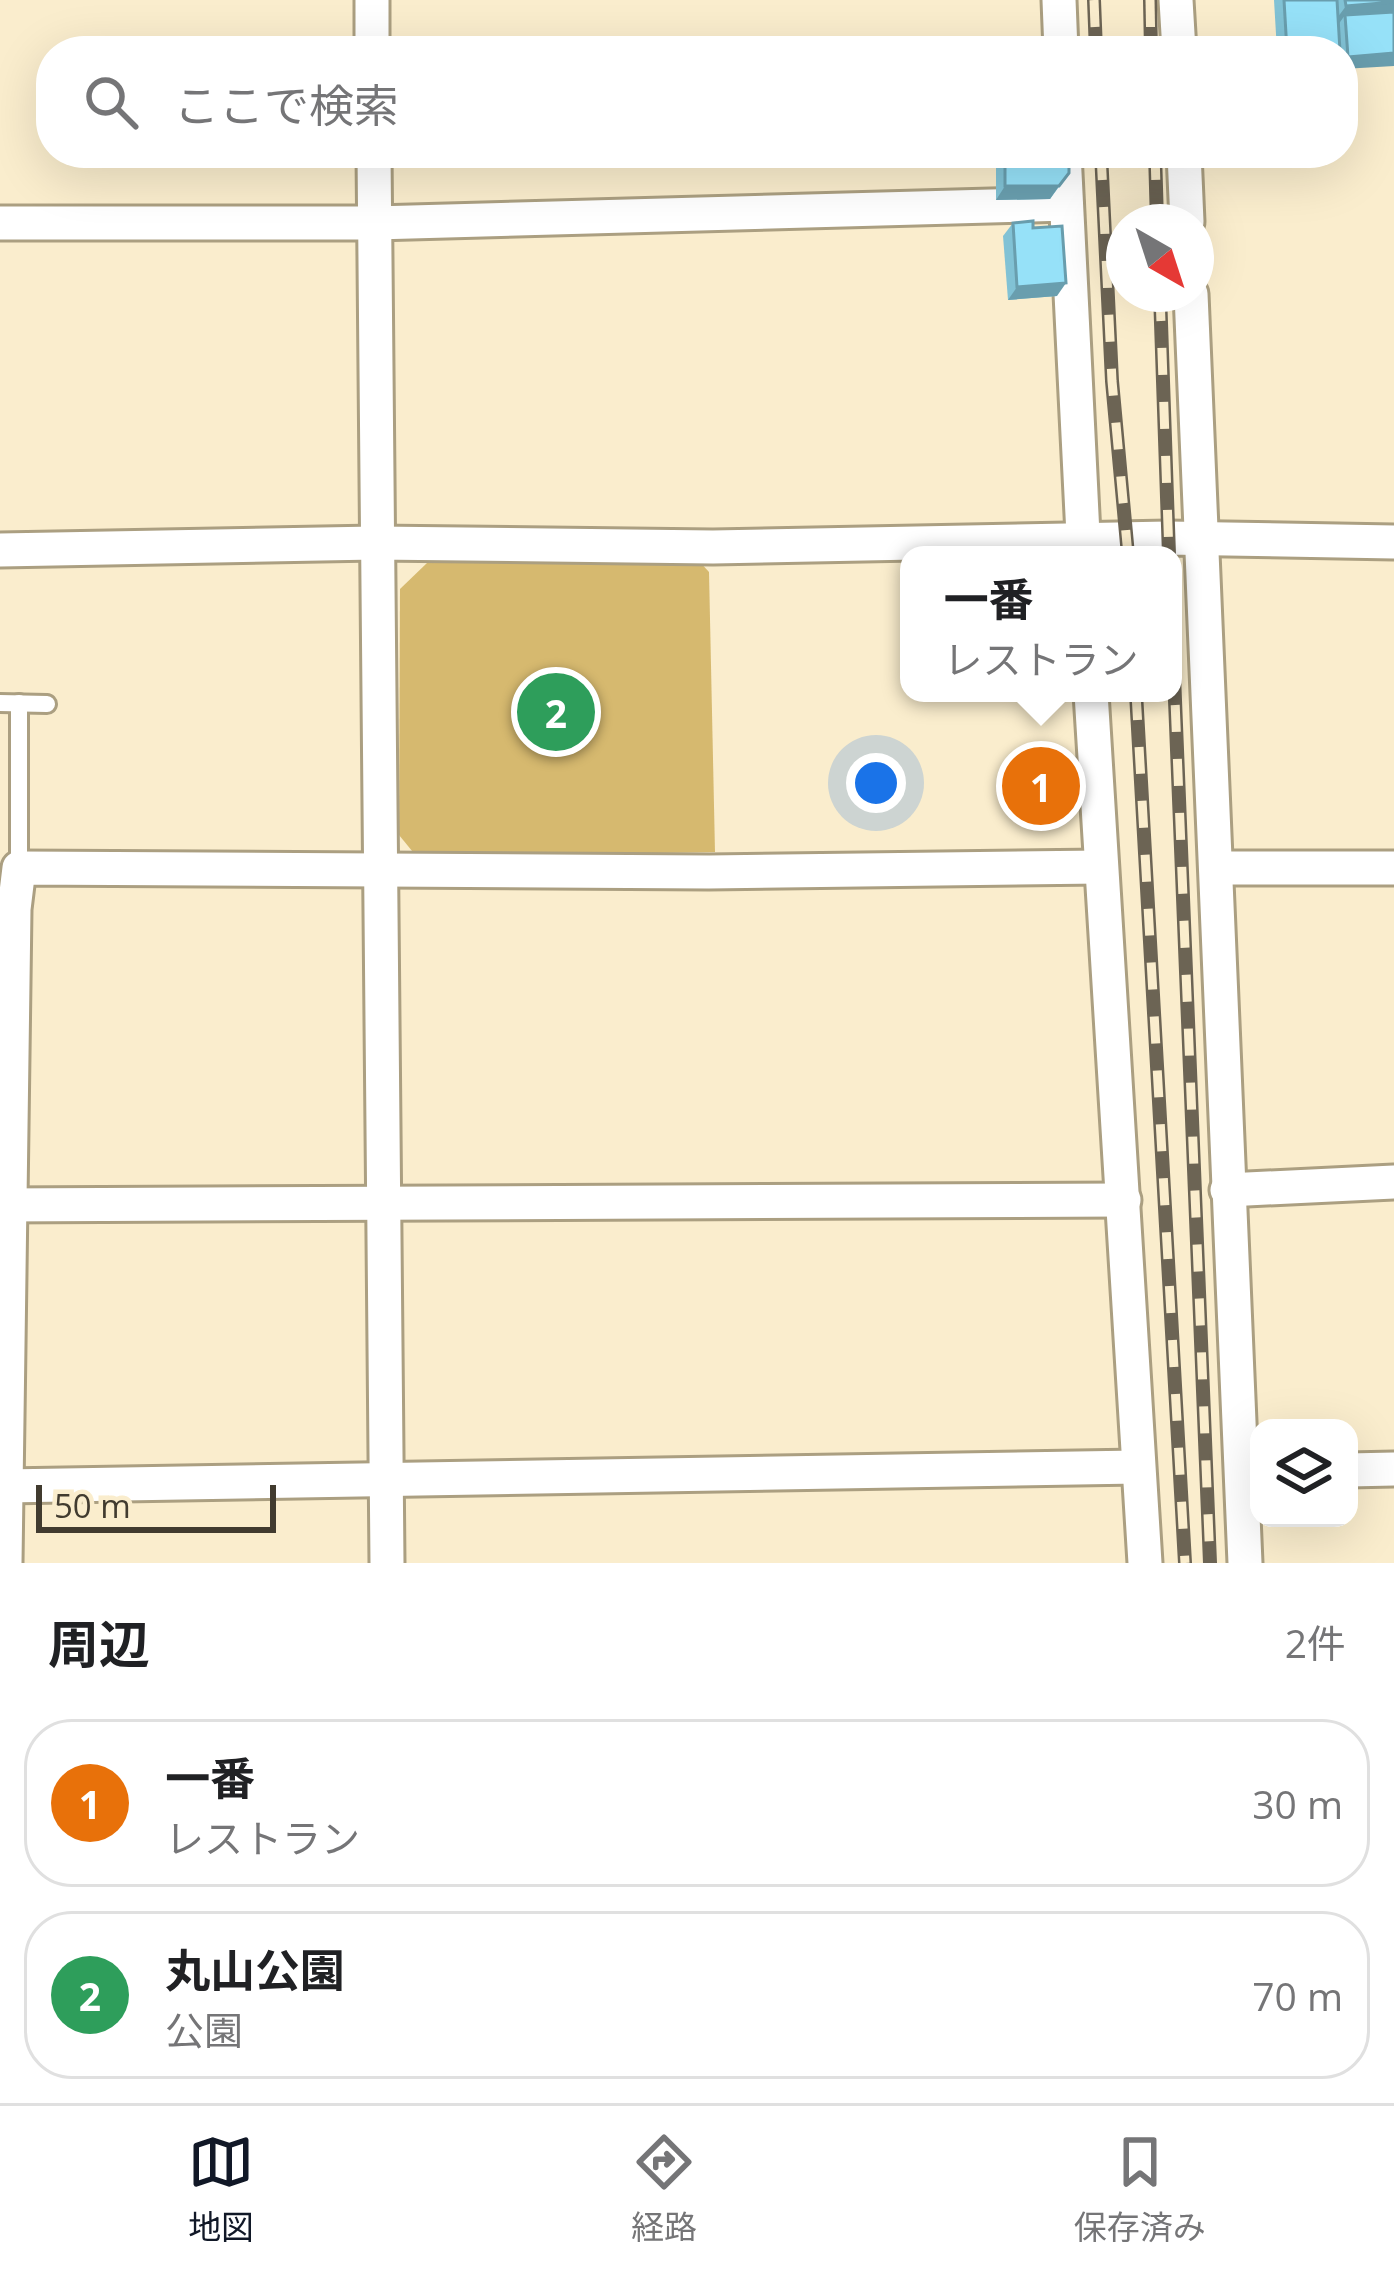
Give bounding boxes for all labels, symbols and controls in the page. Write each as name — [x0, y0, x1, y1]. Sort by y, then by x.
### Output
search box — [36, 36, 1358, 168]
icon: search — [78, 69, 144, 135]
text: ここで検索 — [174, 74, 399, 135]
north arrow — [1106, 204, 1214, 312]
popup — [900, 546, 1182, 702]
text: 一番 — [943, 568, 1034, 629]
text: レストラン — [943, 632, 1139, 685]
pin: 2 — [517, 667, 595, 757]
pin: 1 — [1002, 741, 1080, 831]
your location — [846, 753, 906, 813]
map controls — [1250, 1419, 1358, 1527]
button: layers — [1250, 1419, 1358, 1527]
scale bar — [36, 1479, 276, 1532]
text: 50 m — [54, 1483, 131, 1528]
text: 周辺 — [48, 1608, 150, 1678]
text: 2件 — [1285, 1616, 1346, 1669]
text: 一番 — [165, 1747, 255, 1808]
text: 1 — [79, 1777, 101, 1830]
text: 30 m — [1252, 1777, 1343, 1830]
text: レストラン — [165, 1811, 360, 1864]
text: 丸山公園 — [165, 1939, 345, 2000]
text: 2 — [79, 1969, 101, 2022]
text: 70 m — [1252, 1969, 1343, 2022]
text: 公園 — [165, 2003, 243, 2056]
tab: 地図 — [188, 2129, 254, 2249]
tab: 経路 — [631, 2129, 697, 2249]
tab: 保存済み — [1074, 2129, 1206, 2249]

